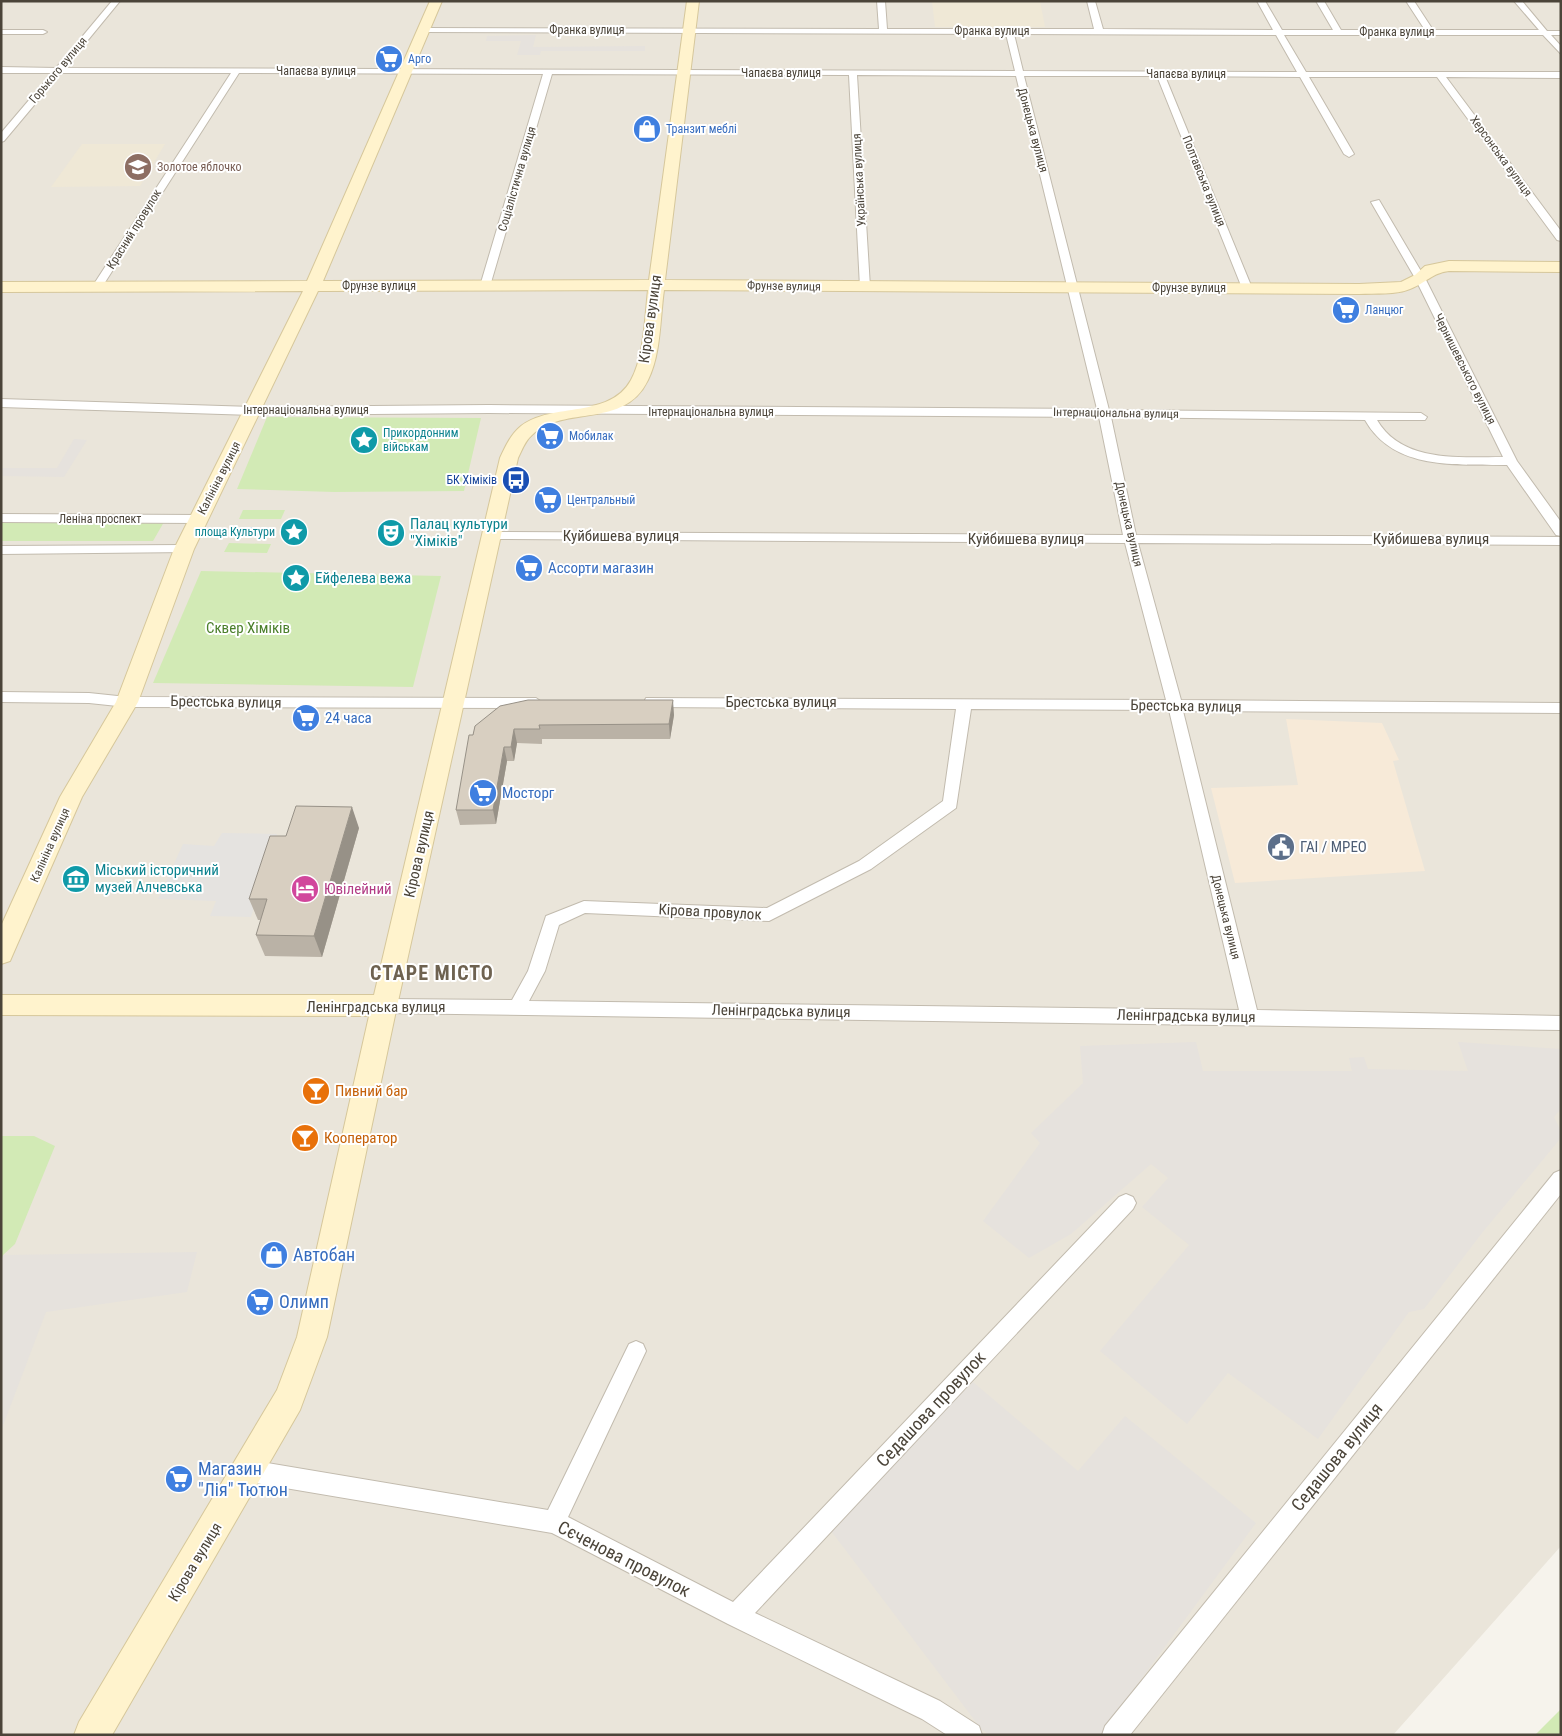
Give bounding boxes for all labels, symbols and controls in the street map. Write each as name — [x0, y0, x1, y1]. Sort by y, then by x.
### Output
street label: Франка вулиця — [549, 23, 625, 37]
street label: Франка вулиця — [954, 24, 1030, 38]
street label: Франка вулиця — [1359, 25, 1435, 39]
street label: Горького вулиця — [26, 34, 90, 106]
supermarket icon: Арго — [374, 44, 404, 74]
place label: Арго — [408, 52, 431, 66]
street label: Чапаєва вулиця — [276, 64, 356, 78]
street label: Чапаєва вулиця — [741, 66, 821, 80]
street label: Чапаєва вулиця — [1146, 67, 1226, 81]
street label: Донецька вулиця — [1015, 86, 1051, 174]
street label: Херсонська вулиця — [1467, 113, 1535, 199]
shop icon: Транзит меблі — [632, 114, 662, 144]
place label: Транзит меблі — [666, 122, 737, 136]
street label: Соціалістична вулиця — [495, 125, 539, 233]
street label: Українська вулиця — [850, 133, 868, 227]
street label: Полтавська вулиця — [1179, 133, 1229, 229]
school or university icon: Золотое яблочко — [123, 152, 153, 182]
place label: Золотое яблочко — [157, 160, 242, 174]
street label: Красний провулок — [104, 186, 164, 272]
street label: Кірова вулиця — [635, 274, 665, 364]
street label: Фрунзе вулиця — [747, 278, 821, 294]
street label: Фрунзе вулиця — [342, 279, 416, 293]
street label: Фрунзе вулиця — [1152, 281, 1226, 295]
supermarket icon: Ланцюг — [1331, 295, 1361, 325]
place label: Ланцюг — [1365, 303, 1404, 317]
street label: Чернишевського вулиця — [1431, 311, 1499, 427]
street label: Інтернаціональна вулиця — [243, 403, 369, 417]
street label: Інтернаціональна вулиця — [648, 405, 774, 419]
street label: Інтернаціональна вулиця — [1053, 405, 1179, 421]
supermarket icon: Мобилак — [535, 421, 565, 451]
place icon: Прикордонним військам — [349, 425, 379, 455]
place label: Прикордонним військам — [383, 426, 459, 454]
place label: Мобилак — [569, 429, 614, 443]
street label: Калініна вулиця — [195, 439, 243, 517]
bus stop icon: БК Хіміків — [501, 465, 531, 495]
place label: БК Хіміків — [446, 473, 497, 487]
street label: Донецька вулиця — [1112, 480, 1146, 568]
supermarket icon: Центральный — [533, 485, 563, 515]
place label: Центральный — [567, 493, 635, 507]
street label: Леніна проспект — [59, 512, 141, 526]
place label: Палац культури "Хіміків" — [410, 515, 508, 550]
place icon: площа Культури — [279, 517, 309, 547]
theatre icon: Палац культури "Хіміків" — [376, 518, 406, 548]
place label: площа Культури — [195, 525, 275, 539]
street label: Куйбишева вулиця — [563, 527, 679, 545]
street label: Куйбишева вулиця — [968, 530, 1084, 548]
street label: Куйбишева вулиця — [1373, 530, 1489, 548]
supermarket icon: Ассорти магазин — [514, 553, 544, 583]
place label: Ассорти магазин — [548, 559, 654, 577]
place icon: Ейфелева вежа — [281, 563, 311, 593]
place label: Ейфелева вежа — [315, 569, 411, 587]
park label: Сквер Хіміків — [206, 619, 290, 637]
street label: Брестська вулиця — [170, 692, 282, 712]
street label: Брестська вулиця — [725, 693, 837, 711]
street label: Брестська вулиця — [1130, 696, 1242, 716]
supermarket icon: 24 часа — [291, 703, 321, 733]
place label: 24 часа — [325, 709, 372, 727]
supermarket icon: Мосторг — [468, 778, 498, 808]
place label: Мосторг — [502, 784, 555, 802]
street label: Калініна вулиця — [27, 806, 73, 884]
street label: Кірова вулиця — [400, 809, 438, 899]
public building icon: ГАІ / МРЕО — [1266, 832, 1296, 862]
place label: ГАІ / МРЕО — [1300, 838, 1367, 856]
place label: Міський історичний музей Алчевська — [95, 861, 219, 896]
museum icon: Міський історичний музей Алчевська — [61, 864, 91, 894]
street label: Донецька вулиця — [1209, 873, 1243, 961]
hotel icon: Ювілейний — [290, 874, 320, 904]
place label: Ювілейний — [324, 880, 392, 898]
street label: Кірова провулок — [658, 900, 762, 924]
district label: СТАРЕ МІСТО — [370, 961, 494, 985]
street label: Ленінградська вулиця — [306, 998, 446, 1016]
street label: Ленінградська вулиця — [711, 1001, 851, 1021]
street label: Ленінградська вулиця — [1116, 1006, 1256, 1026]
bar icon: Пивний бар — [301, 1076, 331, 1106]
place label: Пивний бар — [335, 1082, 408, 1100]
bar icon: Кооператор — [290, 1123, 320, 1153]
place label: Кооператор — [324, 1129, 397, 1147]
shop icon: Автобан — [259, 1240, 289, 1270]
place label: Автобан — [293, 1244, 355, 1265]
supermarket icon: Олимп — [245, 1287, 275, 1317]
place label: Олимп — [279, 1291, 329, 1312]
street label: Седашова провулок — [872, 1346, 990, 1471]
street label: Седашова вулиця — [1287, 1398, 1387, 1515]
place label: Магазин "Лія" Тютюн — [198, 1458, 288, 1500]
supermarket icon: Магазин "Лія" Тютюн — [164, 1464, 194, 1494]
street label: Сєченова провулок — [554, 1516, 694, 1601]
street label: Кірова вулиця — [164, 1519, 226, 1605]

